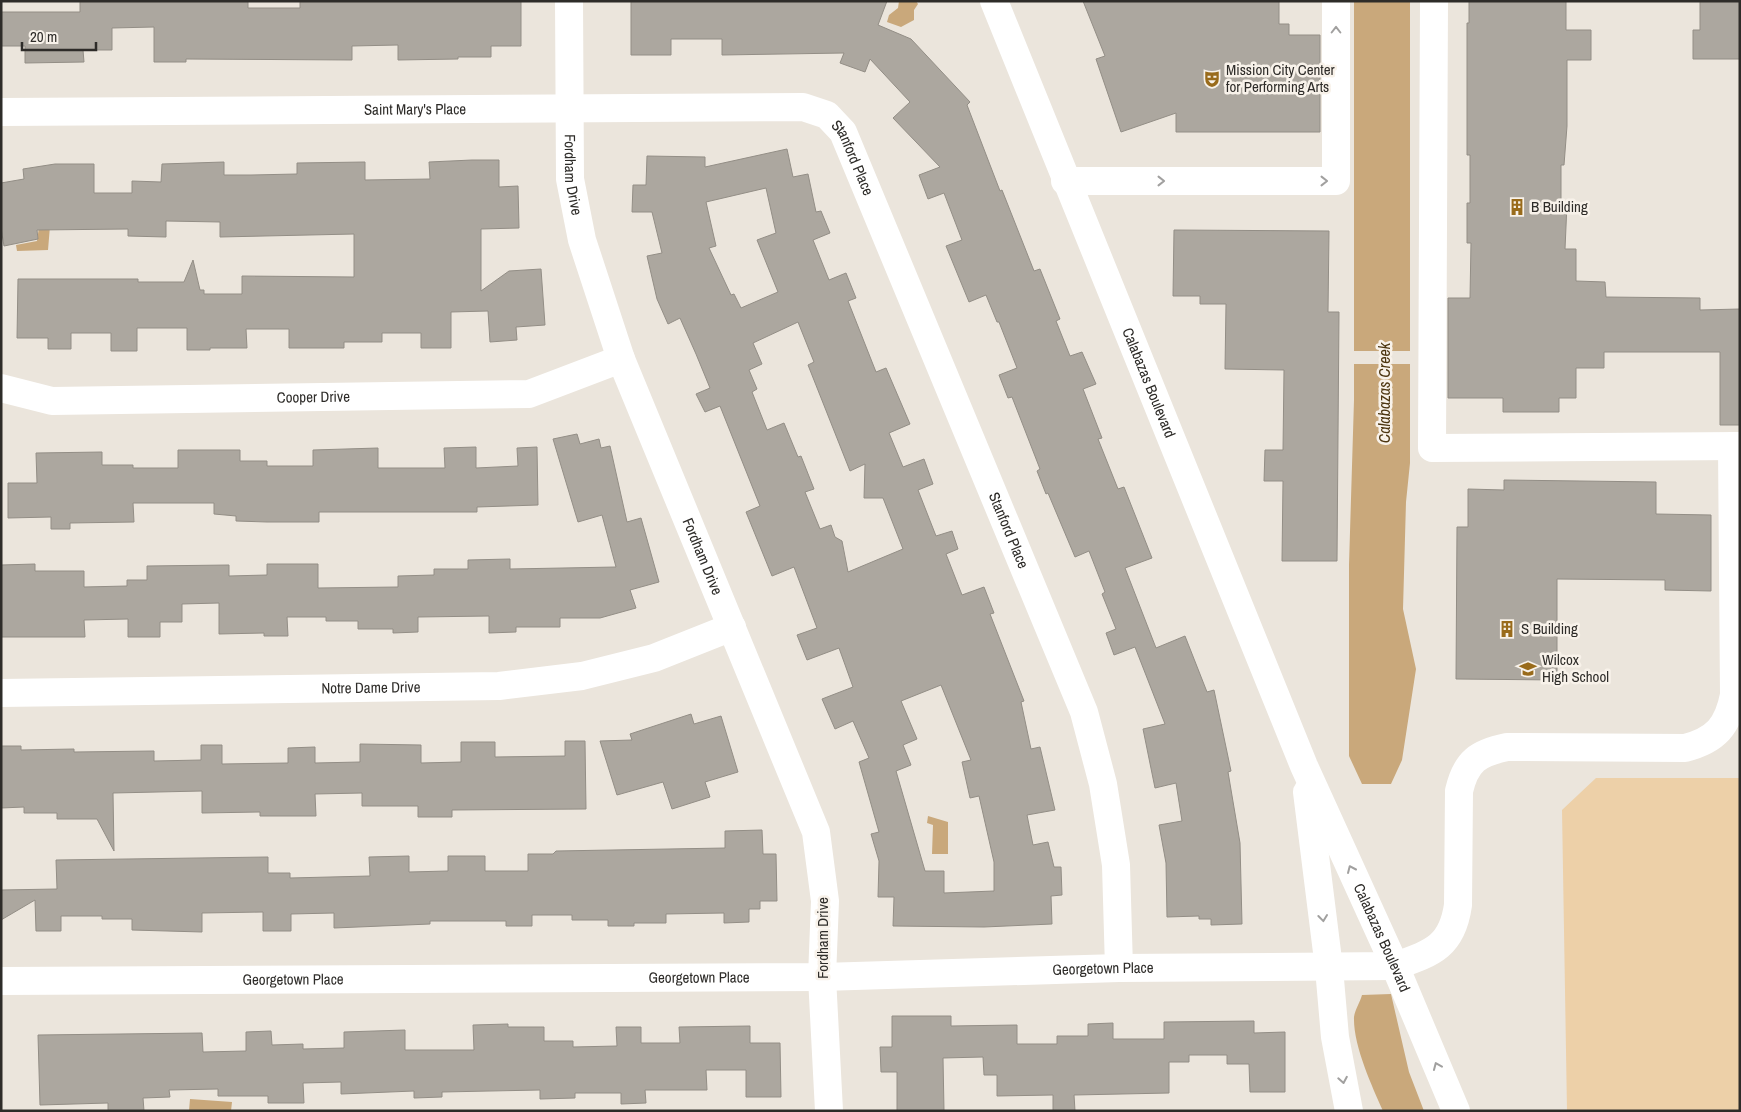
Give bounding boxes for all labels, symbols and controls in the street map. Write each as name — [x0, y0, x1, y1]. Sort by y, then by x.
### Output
scale bar — [22, 20, 96, 52]
text: 20 m — [30, 26, 57, 47]
one-way arrow — [1331, 26, 1341, 34]
place label: Mission City Center for Performing Arts — [1226, 59, 1335, 97]
theatre icon: Mission City Center for Performing Arts — [1202, 69, 1222, 89]
street label: Saint Mary's Place — [364, 98, 466, 120]
street label: Stanford Place — [827, 115, 879, 199]
street label: Fordham Drive — [560, 134, 588, 217]
one-way arrow — [1158, 176, 1166, 186]
one-way arrow — [1320, 176, 1328, 186]
place label: B Building — [1531, 196, 1588, 217]
building icon: B Building — [1507, 197, 1527, 217]
street label: Calabazas Boulevard — [1117, 324, 1181, 441]
water label: Calabazas Creek — [1373, 342, 1395, 443]
street label: Cooper Drive — [277, 386, 350, 408]
street label: Stanford Place — [984, 489, 1034, 572]
street label: Fordham Drive — [678, 515, 728, 598]
place label: S Building — [1521, 618, 1578, 639]
building icon: S Building — [1497, 619, 1517, 639]
place label: Wilcox High School — [1542, 649, 1609, 687]
school or university icon: Wilcox High School — [1518, 659, 1538, 679]
street label: Notre Dame Drive — [321, 676, 421, 698]
one-way arrow — [1347, 865, 1357, 874]
street label: Calabazas Boulevard — [1349, 880, 1416, 995]
street label: Fordham Drive — [812, 897, 833, 979]
one-way arrow — [1317, 915, 1328, 923]
street label: Georgetown Place — [1052, 957, 1154, 980]
street label: Georgetown Place — [648, 966, 750, 988]
street label: Georgetown Place — [242, 968, 344, 990]
one-way arrow — [1433, 1062, 1443, 1071]
one-way arrow — [1337, 1075, 1347, 1084]

